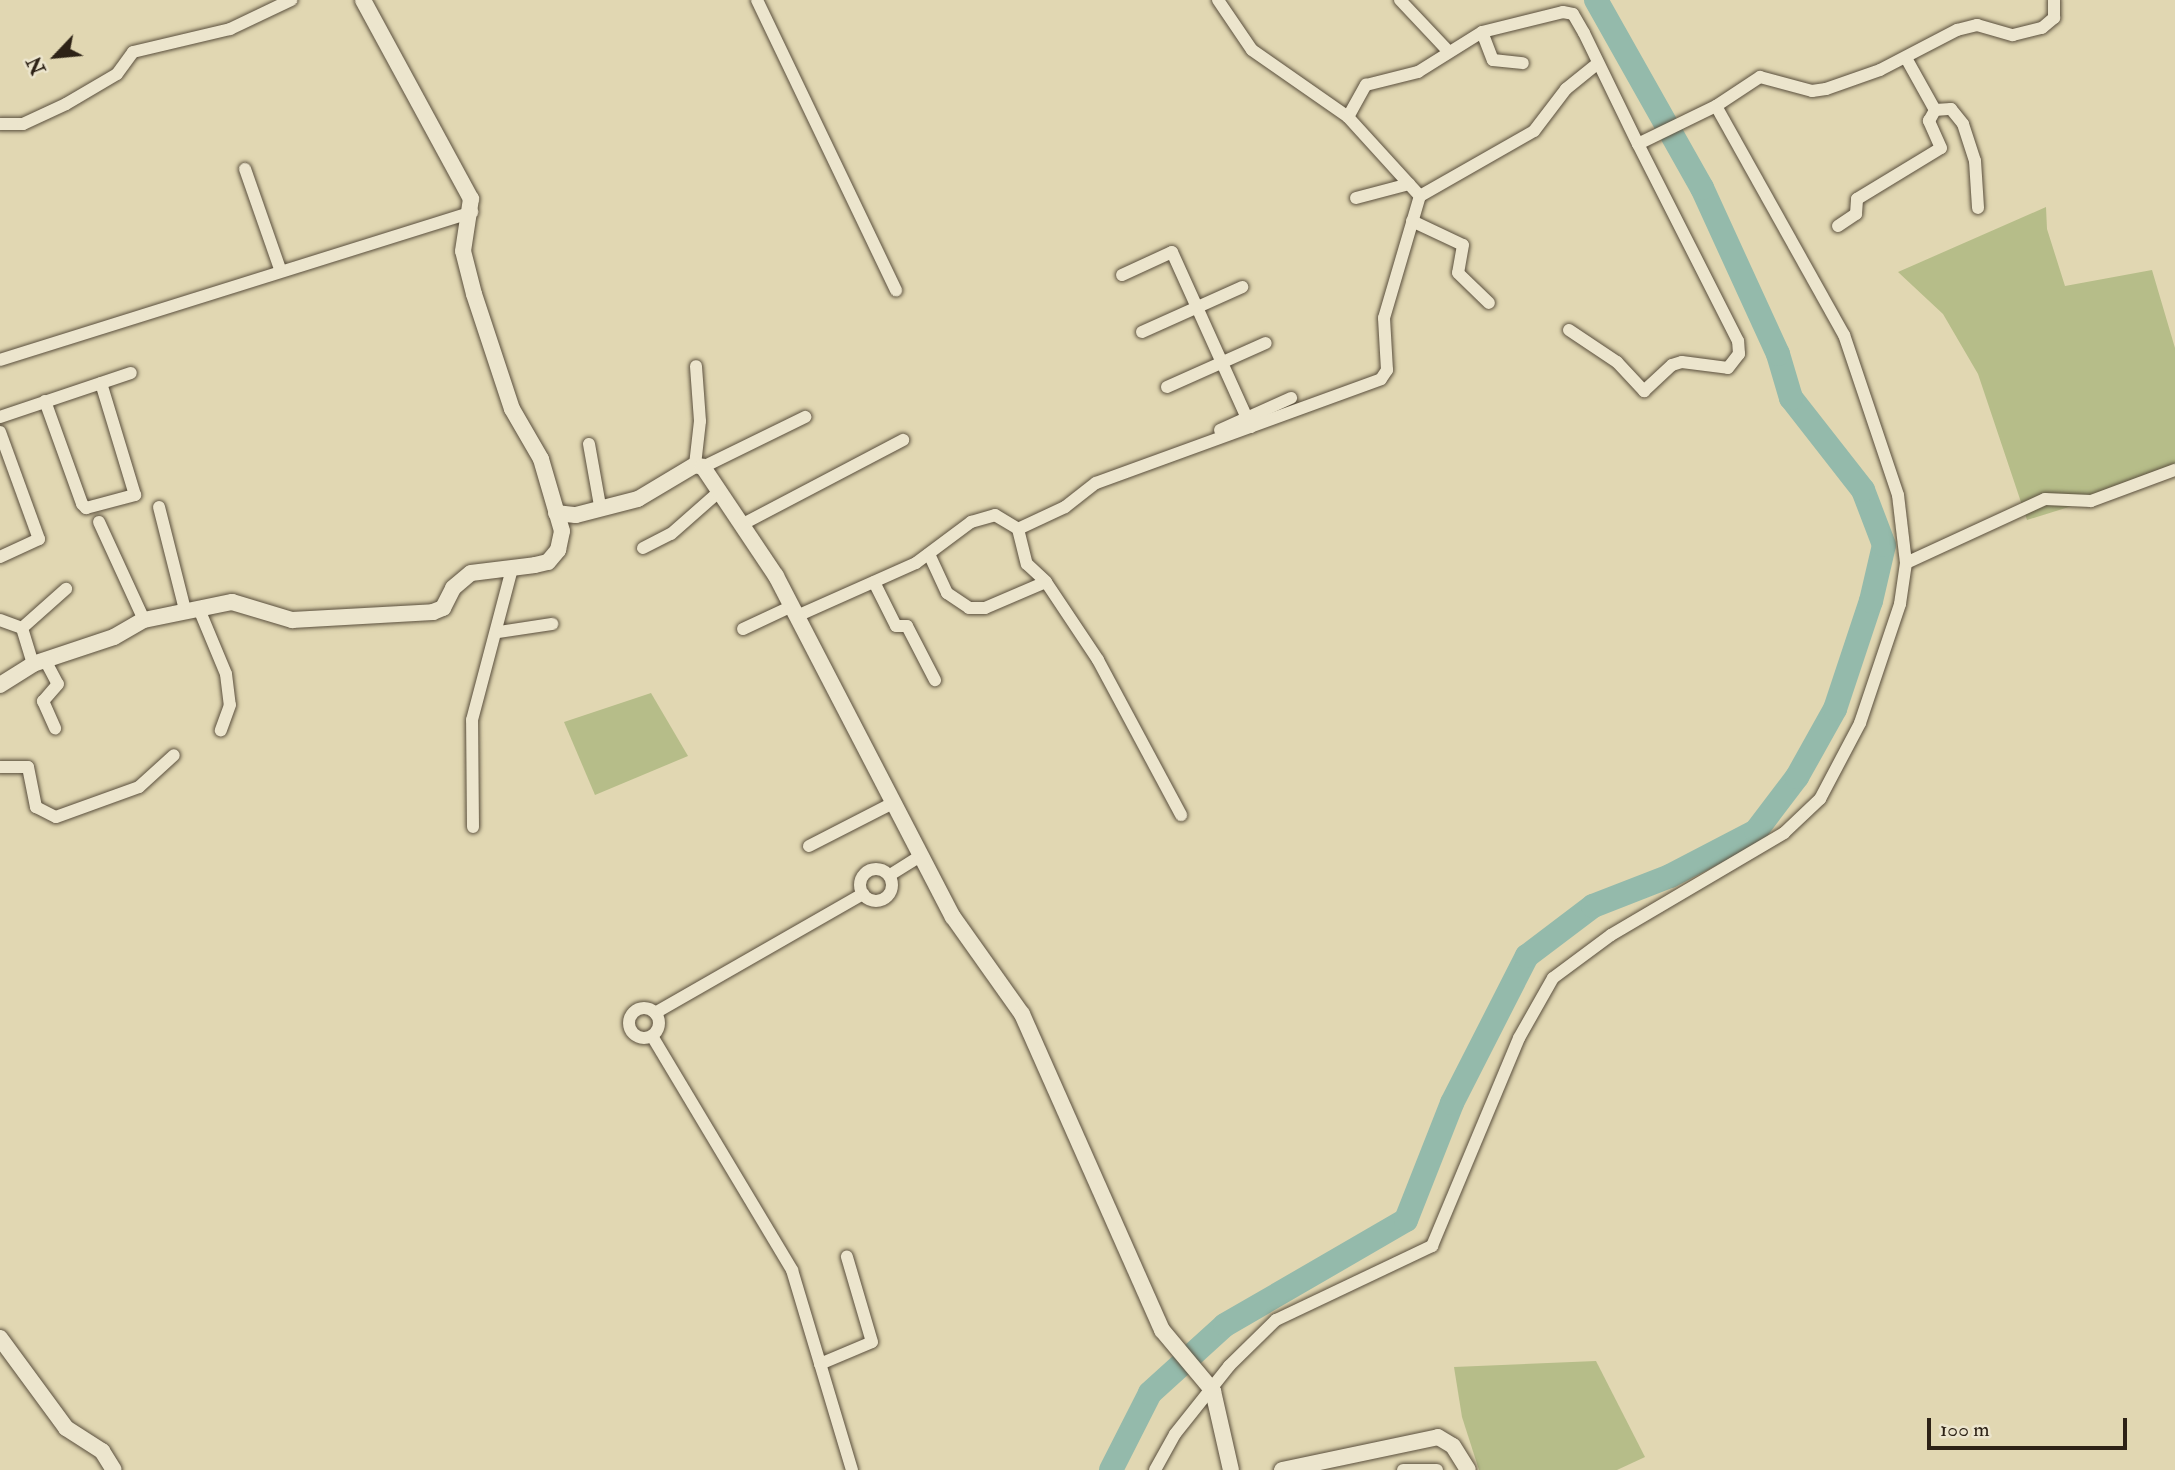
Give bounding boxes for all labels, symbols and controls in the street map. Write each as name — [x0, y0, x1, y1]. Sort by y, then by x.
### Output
north arrow — [21, 21, 91, 91]
text: N — [23, 52, 52, 78]
scale bar — [1930, 1404, 2130, 1448]
text: 100 m — [1940, 1416, 1990, 1443]

